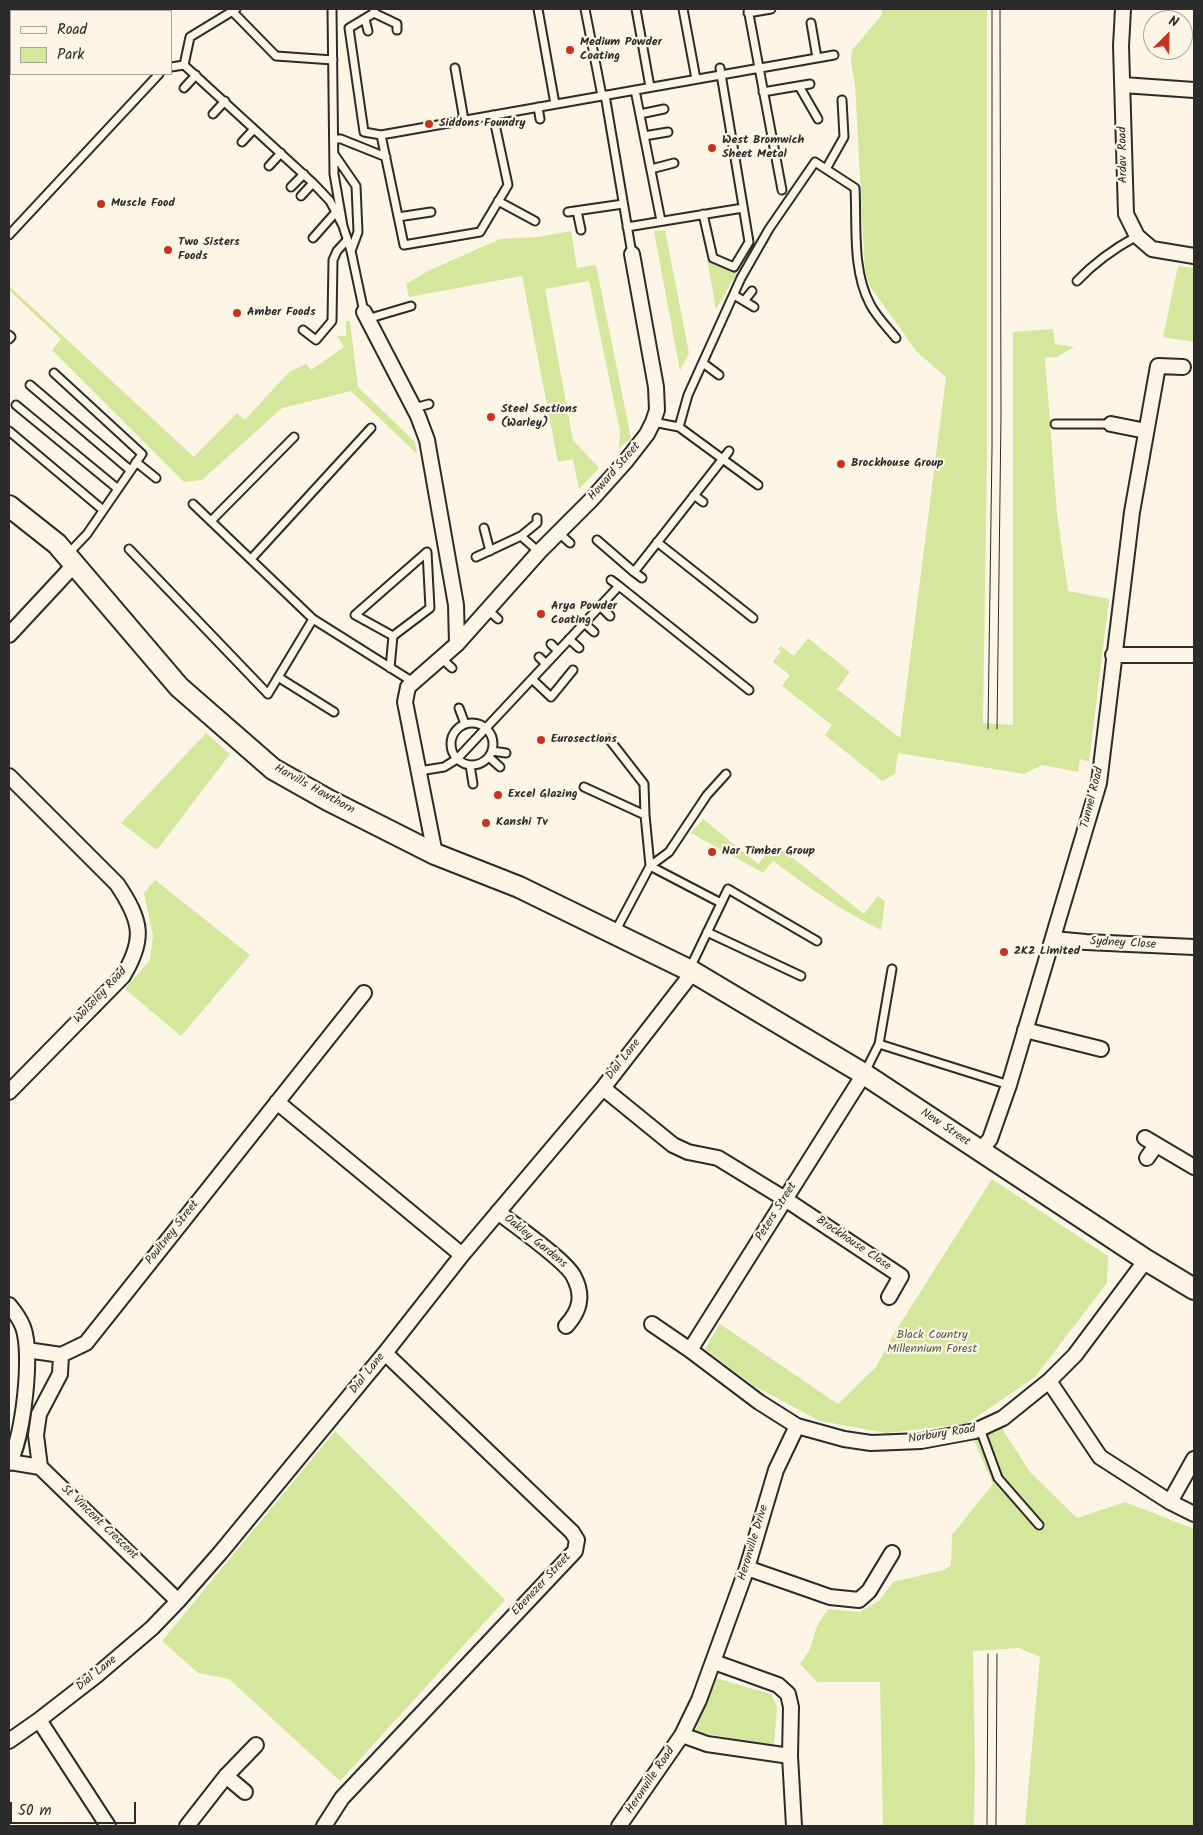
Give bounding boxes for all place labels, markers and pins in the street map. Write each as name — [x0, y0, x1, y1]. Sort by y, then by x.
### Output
place label: Medium Powder Coating — [580, 36, 662, 64]
marker: Medium Powder Coating — [564, 44, 576, 56]
place label: Siddons Foundry — [439, 117, 526, 131]
marker: Siddons Foundry — [423, 118, 435, 130]
place label: West Bromwich Sheet Metal — [722, 134, 804, 162]
marker: West Bromwich Sheet Metal — [706, 142, 718, 154]
place label: Muscle Food — [111, 197, 175, 211]
marker: Muscle Food — [95, 198, 107, 210]
place label: Two Sisters Foods — [178, 236, 240, 264]
marker: Two Sisters Foods — [162, 244, 174, 256]
place label: Amber Foods — [247, 306, 316, 320]
marker: Amber Foods — [231, 307, 243, 319]
place label: Steel Sections (Warley) — [501, 403, 577, 431]
marker: Steel Sections (Warley) — [485, 411, 497, 423]
place label: Brockhouse Group — [851, 457, 943, 471]
marker: Brockhouse Group — [835, 458, 847, 470]
place label: Arya Powder Coating — [551, 600, 617, 628]
marker: Arya Powder Coating — [535, 608, 547, 620]
place label: Eurosections — [551, 733, 617, 747]
marker: Eurosections — [535, 734, 547, 746]
place label: Excel Glazing — [508, 788, 578, 802]
marker: Excel Glazing — [492, 789, 504, 801]
place label: Kanshi Tv — [496, 816, 548, 830]
marker: Kanshi Tv — [480, 817, 492, 829]
place label: Nar Timber Group — [722, 845, 815, 859]
marker: Nar Timber Group — [706, 846, 718, 858]
place label: 2K2 Limited — [1014, 945, 1080, 959]
marker: 2K2 Limited — [998, 946, 1010, 958]

